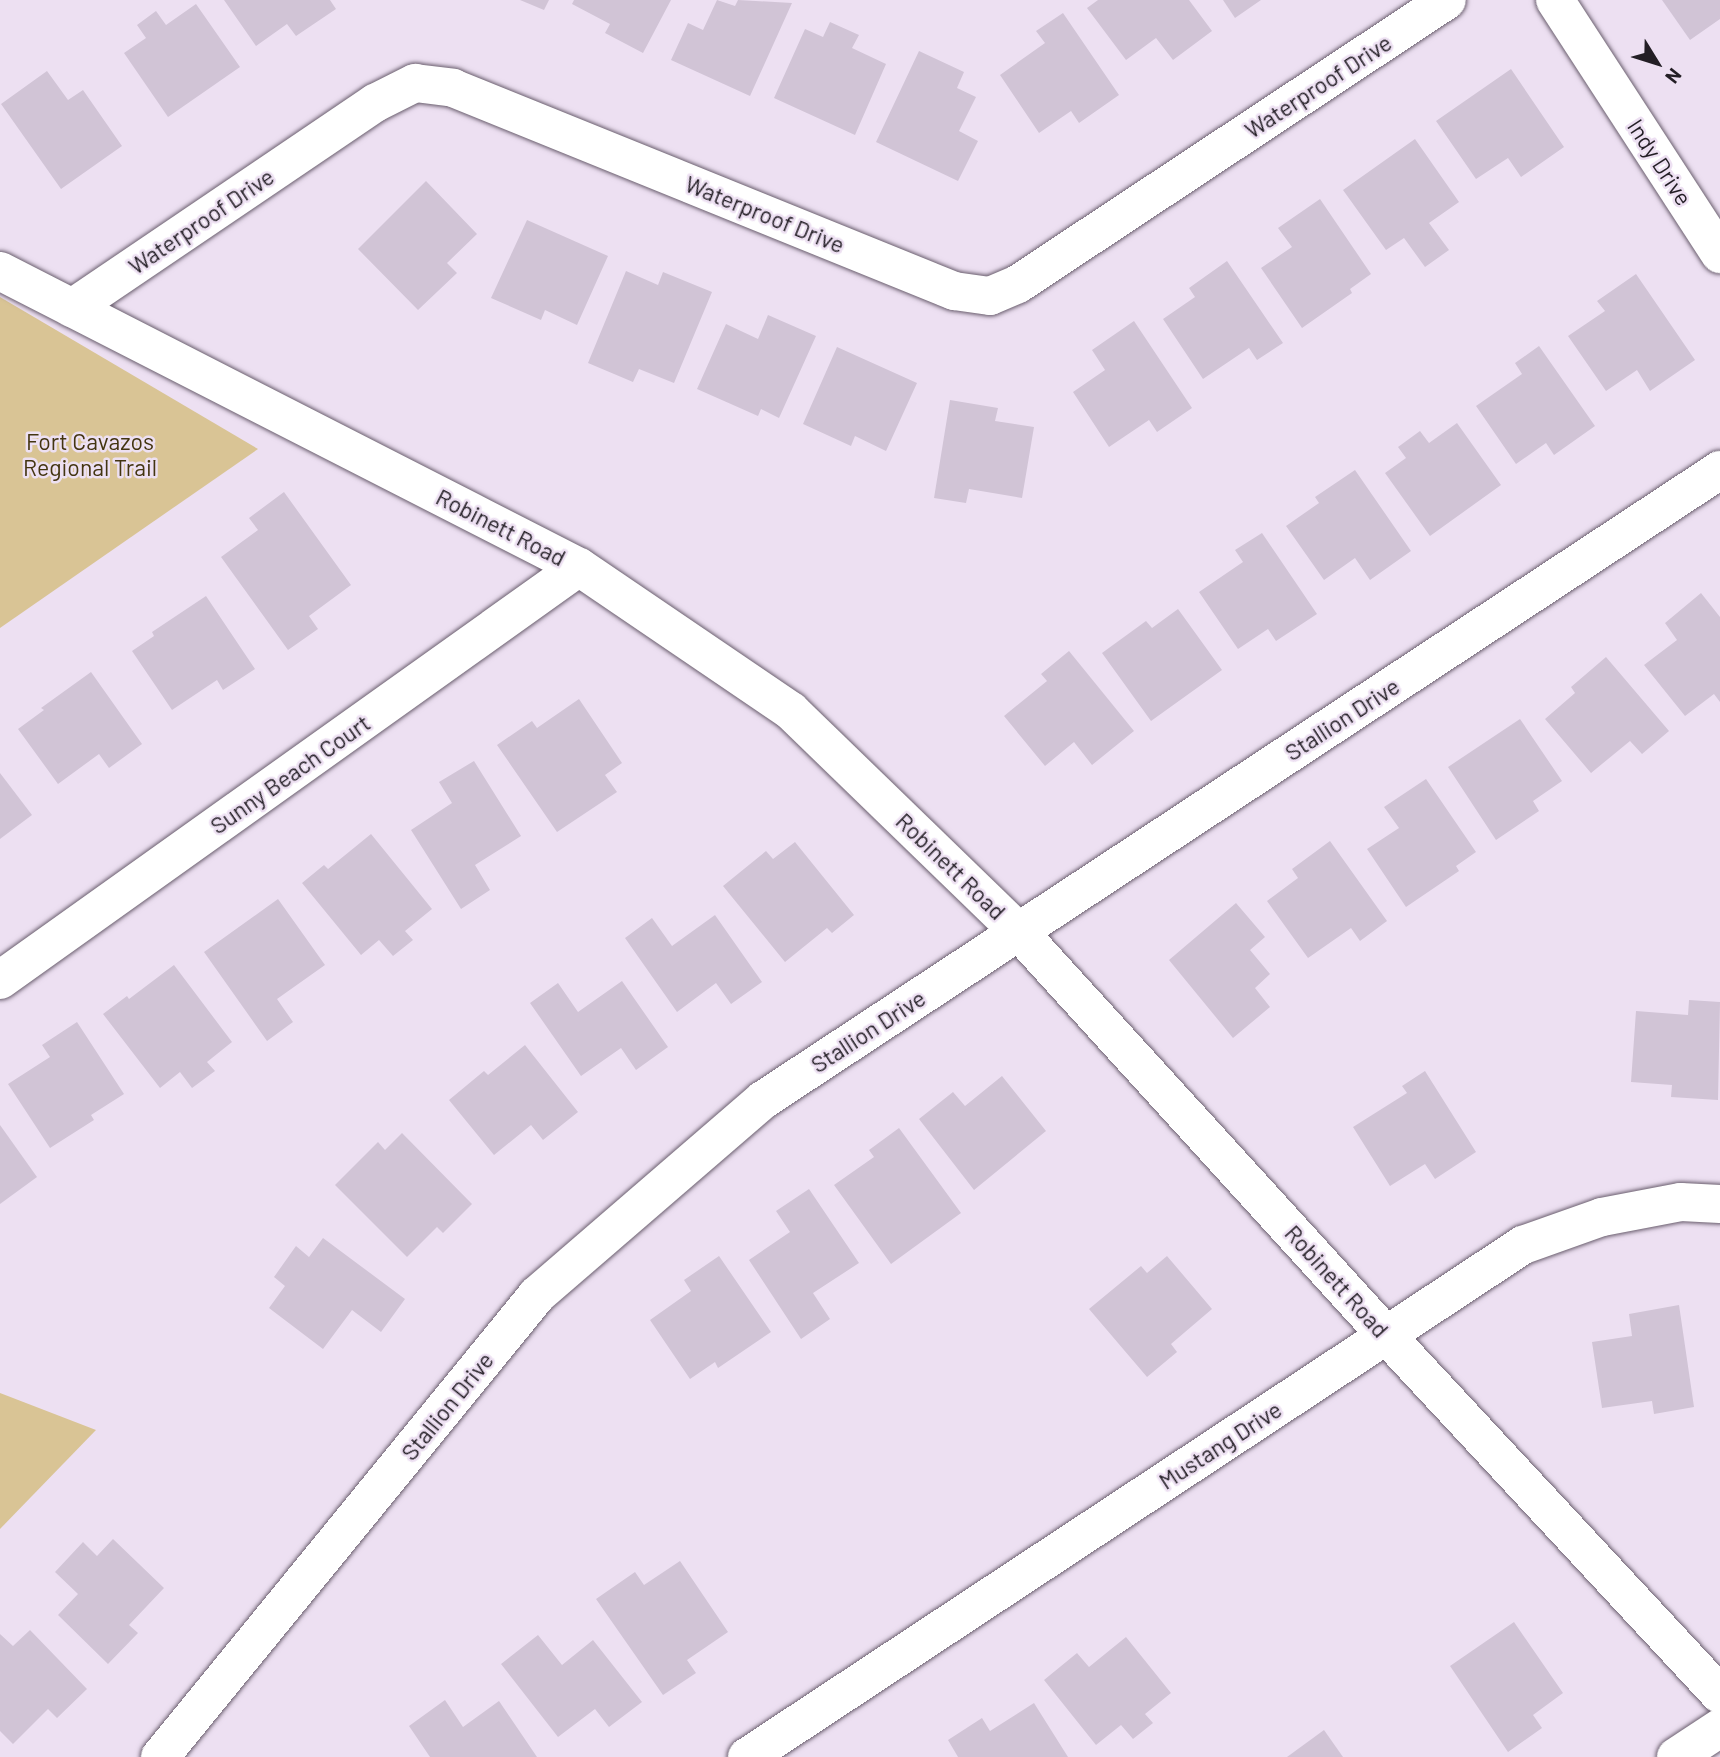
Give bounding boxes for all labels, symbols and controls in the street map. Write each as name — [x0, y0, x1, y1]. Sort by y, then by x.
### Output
street label: Waterproof Drive — [1239, 28, 1397, 144]
north arrow — [1622, 28, 1692, 98]
text: N — [1661, 64, 1687, 88]
street label: Indy Drive — [1622, 114, 1698, 210]
street label: Waterproof Drive — [123, 162, 279, 280]
street label: Waterproof Drive — [681, 169, 849, 259]
park label: Fort Cavazos Regional Trail — [23, 427, 157, 481]
street label: Robinett Road — [432, 483, 570, 571]
street label: Stallion Drive — [1280, 672, 1404, 766]
street label: Sunny Beach Court — [205, 709, 375, 839]
street label: Robinett Road — [891, 807, 1011, 925]
street label: Stallion Drive — [806, 984, 930, 1078]
street label: Robinett Road — [1279, 1219, 1395, 1343]
street label: Stallion Drive — [395, 1346, 499, 1466]
street label: Mustang Drive — [1154, 1395, 1286, 1495]

